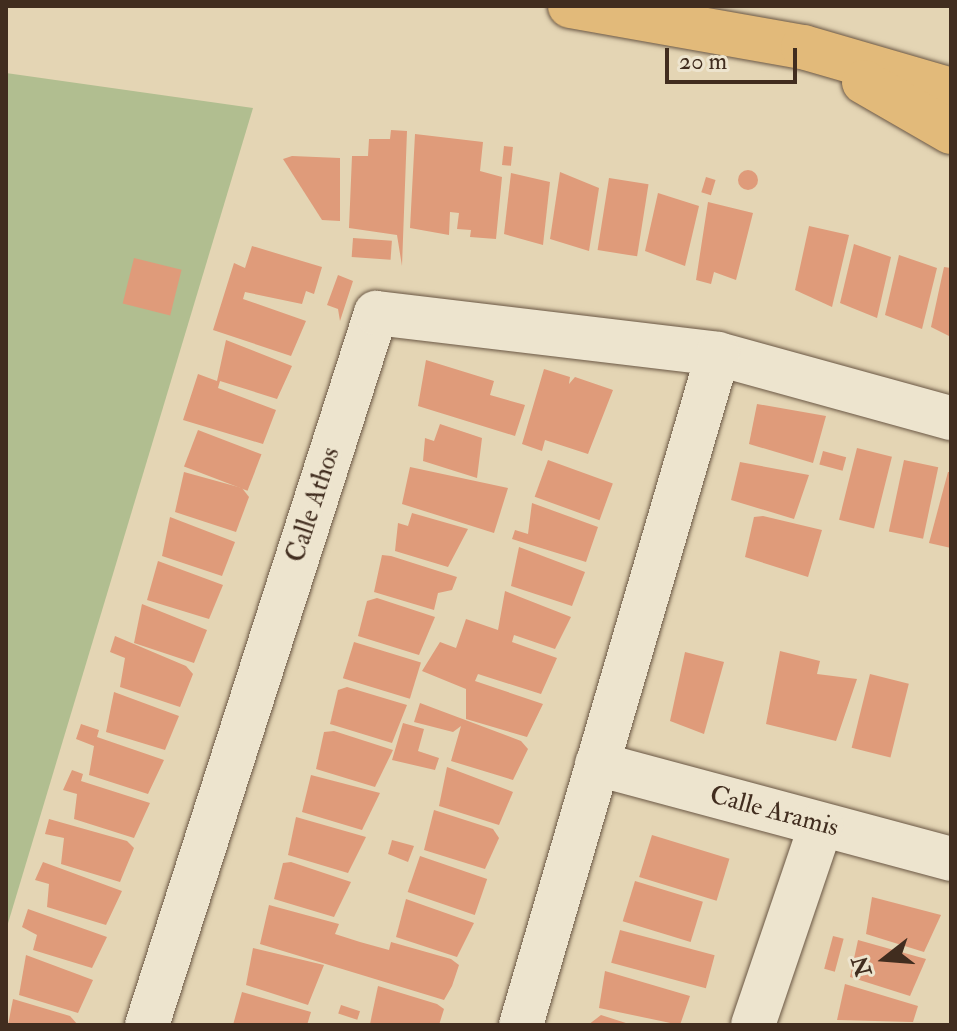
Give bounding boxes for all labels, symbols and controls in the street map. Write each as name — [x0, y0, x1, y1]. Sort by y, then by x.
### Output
scale bar — [669, 32, 801, 82]
text: 20 m — [679, 46, 727, 77]
street label: Calle Athos — [281, 443, 347, 567]
street label: Calle Aramis — [706, 780, 842, 844]
north arrow — [845, 919, 925, 999]
text: N — [846, 953, 878, 980]

